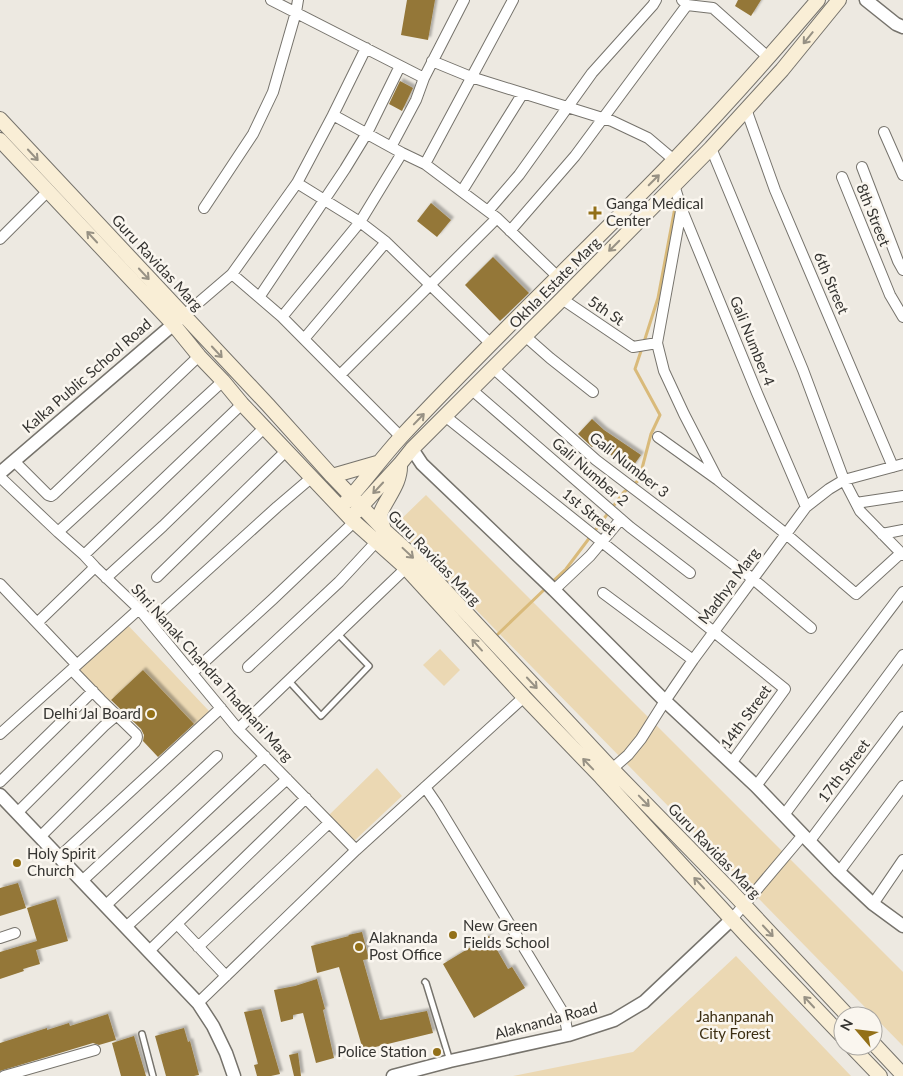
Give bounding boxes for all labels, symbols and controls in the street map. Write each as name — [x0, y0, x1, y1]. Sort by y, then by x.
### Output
one-way arrow — [803, 31, 814, 44]
one-way arrow — [27, 149, 39, 161]
one-way arrow — [647, 175, 659, 187]
street label: 8th Street — [853, 181, 895, 249]
place label: Ganga Medical Center — [606, 194, 704, 229]
marker: Ganga Medical Center — [588, 206, 602, 220]
street label: Guru Ravidas Marg — [108, 210, 207, 314]
one-way arrow — [86, 231, 98, 244]
street label: Okhla Estate Marg — [505, 233, 604, 332]
one-way arrow — [608, 240, 620, 252]
street label: 6th Street — [811, 249, 853, 317]
one-way arrow — [138, 267, 150, 280]
street label: 5th St — [585, 292, 628, 329]
street label: Gali Number 4 — [727, 293, 779, 388]
street label: Kalka Public School Road — [18, 314, 154, 436]
one-way arrow — [211, 345, 223, 358]
one-way arrow — [413, 412, 425, 425]
street label: Gali Number 3 — [586, 428, 673, 501]
street label: Gali Number 2 — [549, 433, 633, 509]
one-way arrow — [372, 481, 384, 494]
street label: 1st Street — [559, 484, 621, 539]
street label: Guru Ravidas Marg — [385, 506, 485, 609]
street label: Madhya Marg — [694, 544, 763, 627]
one-way arrow — [402, 547, 415, 559]
street label: Shri Nanak Chandra Thadhani Marg — [128, 580, 297, 765]
one-way arrow — [471, 639, 483, 652]
one-way arrow — [526, 677, 538, 690]
street label: 14th Street — [716, 680, 775, 752]
place label: Delhi Jal Board — [43, 704, 141, 722]
marker: Delhi Jal Board — [145, 708, 157, 720]
street label: 17th Street — [814, 735, 873, 806]
one-way arrow — [582, 757, 594, 770]
one-way arrow — [638, 795, 650, 807]
street label: Guru Ravidas Marg — [665, 799, 765, 902]
place label: Holy Spirit Church — [27, 844, 97, 879]
marker: Holy Spirit Church — [11, 857, 23, 869]
one-way arrow — [693, 876, 705, 889]
place label: New Green Fields School — [463, 916, 549, 951]
one-way arrow — [762, 925, 774, 938]
place label: Alaknanda Post Office — [369, 928, 442, 963]
marker: New Green Fields School — [447, 929, 459, 941]
marker: Alaknanda Post Office — [353, 941, 365, 953]
one-way arrow — [804, 996, 816, 1008]
street label: Alaknanda Road — [492, 998, 599, 1042]
north arrow — [833, 1006, 883, 1056]
park label: Jahanpanah City Forest — [696, 1007, 774, 1042]
text: N — [836, 1016, 856, 1033]
place label: Police Station — [337, 1042, 427, 1060]
marker: Police Station — [431, 1046, 443, 1058]

